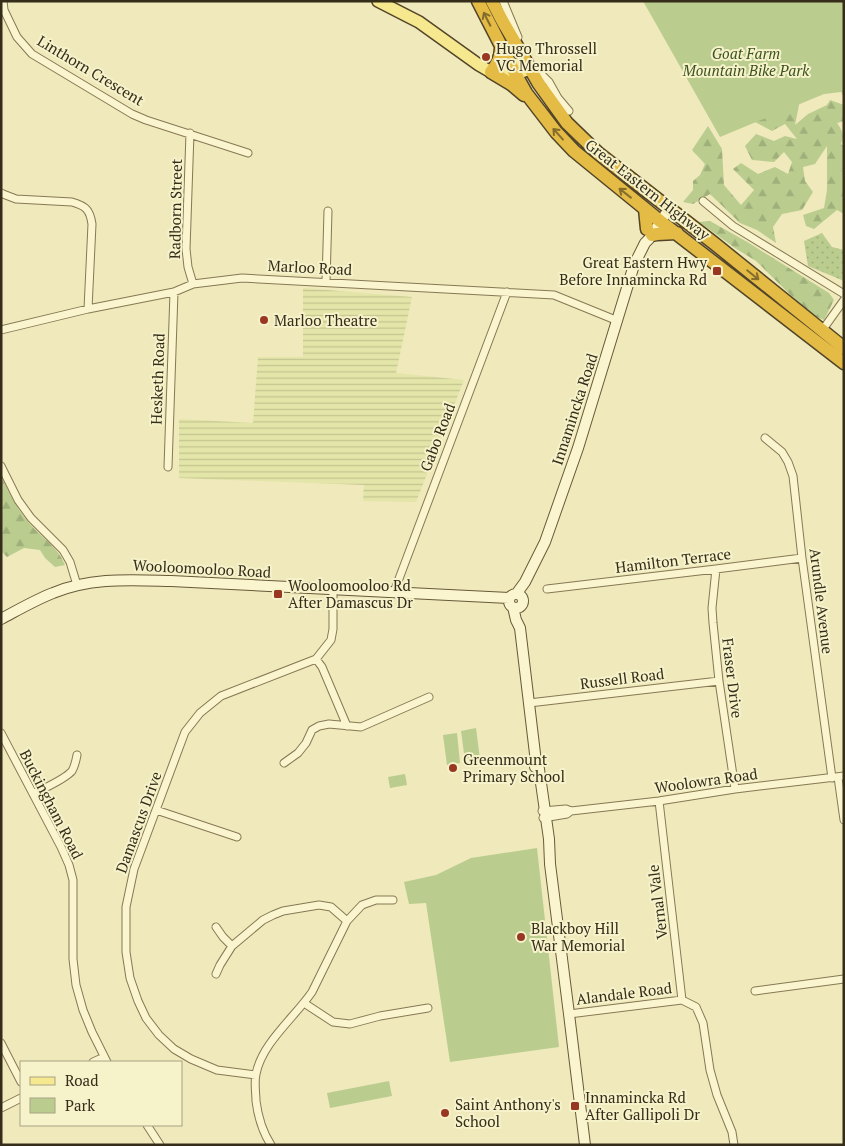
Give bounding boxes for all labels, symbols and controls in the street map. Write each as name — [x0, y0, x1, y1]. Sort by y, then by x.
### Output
one-way arrow — [481, 12, 491, 27]
street label: Linthorn Crescent — [34, 30, 148, 110]
place label: Hugo Throssell VC Memorial — [496, 38, 597, 75]
park label: Goat Farm Mountain Bike Park — [682, 43, 810, 80]
marker: Hugo Throssell VC Memorial — [480, 51, 492, 63]
one-way arrow — [552, 128, 564, 141]
street label: Great Eastern Highway — [582, 134, 715, 244]
street label: Radborn Street — [164, 158, 186, 259]
one-way arrow — [619, 187, 632, 198]
place label: Great Eastern Hwy Before Innamincka Rd — [559, 252, 707, 289]
street label: Marloo Road — [267, 255, 353, 279]
marker: Great Eastern Hwy Before Innamincka Rd — [711, 265, 723, 277]
one-way arrow — [746, 269, 759, 280]
place label: Marloo Theatre — [274, 310, 377, 330]
marker: Marloo Theatre — [258, 314, 270, 326]
street label: Hesketh Road — [145, 333, 169, 425]
street label: Innamincka Road — [546, 351, 602, 467]
street label: Gabo Road — [415, 400, 459, 474]
street label: Hamilton Terrace — [614, 543, 732, 577]
street label: Arundle Avenue — [806, 547, 838, 655]
street label: Wooloomooloo Road — [132, 554, 272, 582]
place label: Wooloomooloo Rd After Damascus Dr — [288, 575, 413, 612]
marker: Wooloomooloo Rd After Damascus Dr — [272, 588, 284, 600]
street label: Fraser Drive — [718, 637, 748, 719]
street label: Russell Road — [579, 663, 665, 693]
street label: Buckingham Road — [16, 746, 88, 862]
place label: Greenmount Primary School — [463, 749, 565, 786]
marker: Greenmount Primary School — [447, 762, 459, 774]
street label: Woolowra Road — [653, 763, 759, 797]
street label: Damascus Drive — [110, 768, 166, 876]
street label: Vernal Vale — [642, 864, 672, 940]
place label: Blackboy Hill War Memorial — [531, 918, 625, 955]
marker: Blackboy Hill War Memorial — [515, 931, 527, 943]
street label: Alandale Road — [575, 977, 673, 1009]
legend — [20, 1061, 182, 1126]
text: Road — [65, 1070, 98, 1090]
place label: Innamincka Rd After Gallipoli Dr — [585, 1087, 700, 1124]
place label: Saint Anthony's School — [455, 1094, 561, 1131]
text: Park — [65, 1095, 95, 1115]
marker: Innamincka Rd After Gallipoli Dr — [569, 1100, 581, 1112]
marker: Saint Anthony's School — [439, 1107, 451, 1119]

